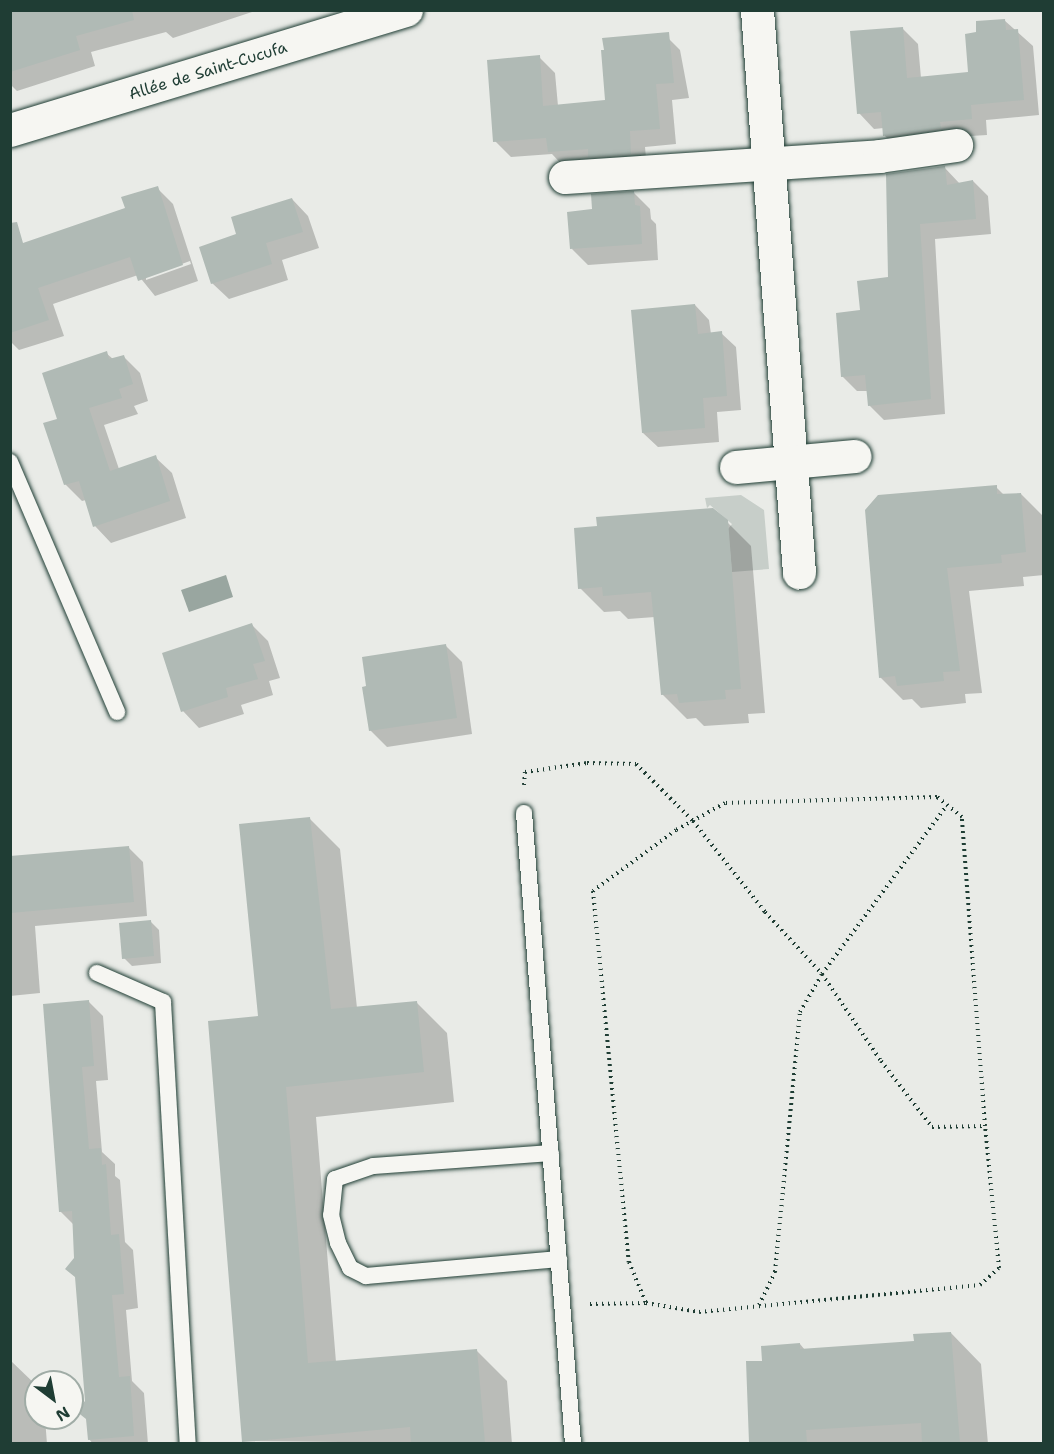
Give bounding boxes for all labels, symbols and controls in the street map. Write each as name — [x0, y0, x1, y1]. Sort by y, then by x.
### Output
street label: Allée de Saint-Cucufa — [127, 38, 289, 104]
north arrow — [24, 1370, 84, 1430]
text: N — [52, 1402, 74, 1426]

